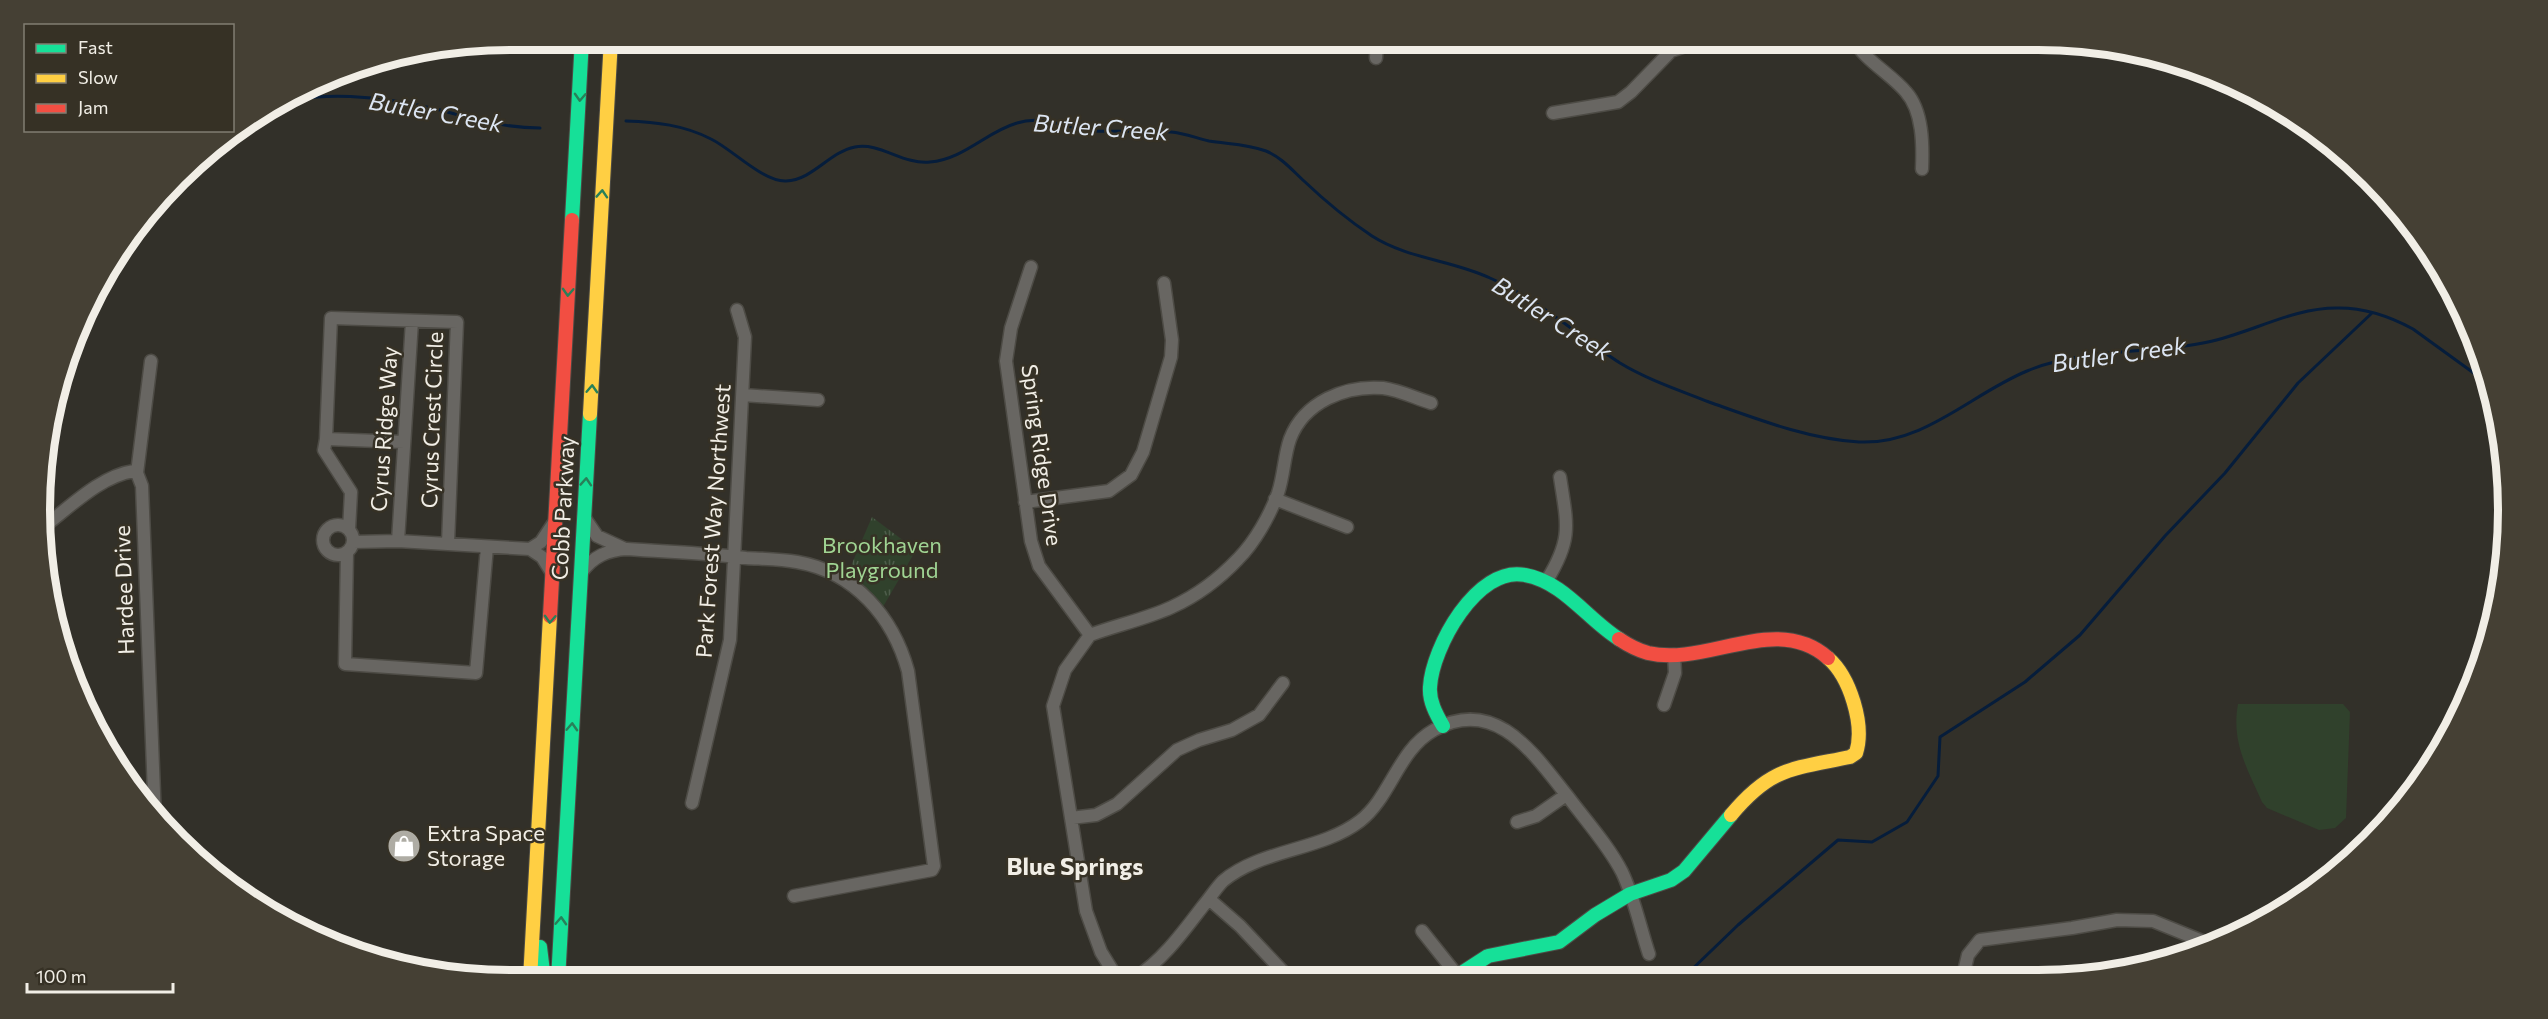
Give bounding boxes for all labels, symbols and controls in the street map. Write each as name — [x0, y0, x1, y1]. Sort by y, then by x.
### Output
legend — [24, 24, 234, 132]
text: Fast — [78, 36, 113, 58]
text: Slow — [78, 66, 118, 88]
water label: Butler Creek — [367, 85, 507, 138]
one-way arrow — [573, 93, 586, 102]
text: Jam — [78, 96, 108, 118]
water label: Butler Creek — [1032, 107, 1171, 146]
one-way arrow — [595, 190, 608, 199]
water label: Butler Creek — [1488, 269, 1619, 366]
one-way arrow — [562, 288, 575, 297]
water label: Butler Creek — [2050, 330, 2189, 377]
street label: Cyrus Crest Circle — [415, 331, 448, 509]
street label: Cyrus Ridge Way — [364, 345, 403, 513]
street label: Spring Ridge Drive — [1016, 363, 1069, 547]
street label: Park Forest Way Northwest — [689, 383, 736, 659]
one-way arrow — [585, 385, 598, 394]
street label: Cobb Parkway — [545, 435, 580, 581]
one-way arrow — [579, 478, 592, 487]
street label: Hardee Drive — [108, 525, 139, 655]
park label: Brookhaven Playground — [822, 531, 942, 583]
one-way arrow — [544, 614, 557, 623]
one-way arrow — [565, 722, 578, 731]
place label: Extra Space Storage — [427, 819, 545, 871]
shop icon: Extra Space Storage — [386, 828, 422, 864]
district label: Blue Springs — [1007, 851, 1143, 880]
one-way arrow — [554, 917, 567, 926]
scale bar — [27, 956, 172, 994]
text: 100 m — [36, 965, 86, 987]

